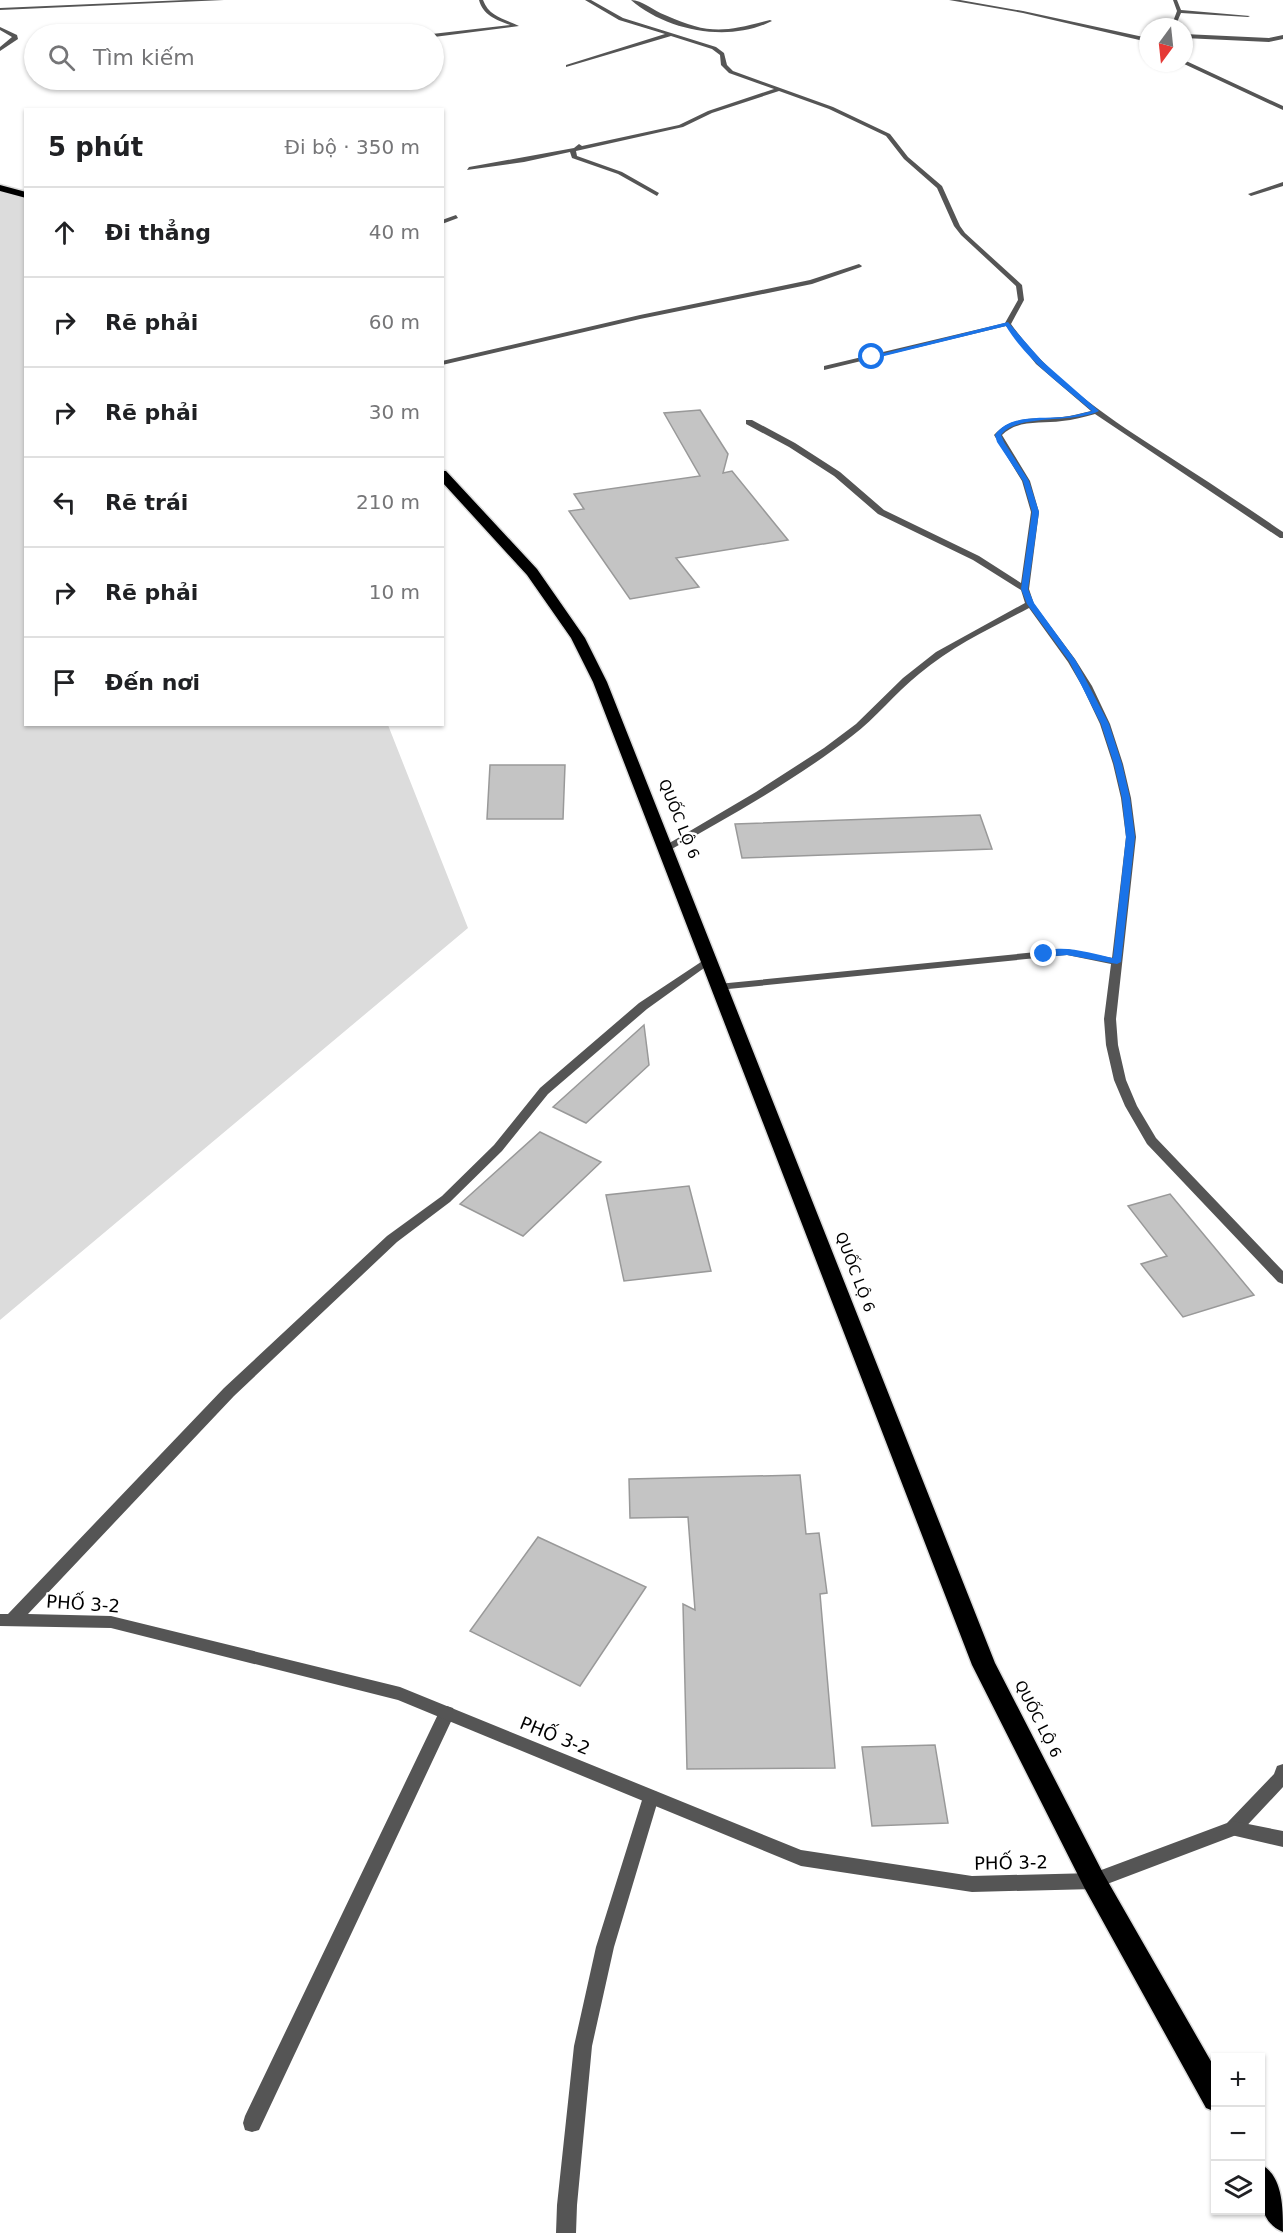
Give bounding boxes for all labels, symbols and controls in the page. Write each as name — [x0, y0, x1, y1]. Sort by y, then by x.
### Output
north arrow — [1139, 18, 1193, 72]
search box — [24, 24, 444, 90]
icon: search — [45, 41, 78, 74]
text: Tìm kiếm — [93, 45, 195, 70]
text: 5 phút — [48, 132, 143, 162]
text: Đi bộ · 350 m — [285, 135, 420, 159]
icon: ahead — [48, 216, 81, 249]
text: Đi thẳng — [105, 220, 211, 245]
text: 40 m — [369, 220, 420, 244]
icon: right — [48, 306, 81, 339]
text: Rẽ phải — [105, 310, 198, 335]
text: 60 m — [369, 310, 420, 334]
route start — [858, 343, 884, 369]
icon: right — [48, 396, 81, 429]
text: Rẽ phải — [105, 400, 198, 425]
text: 30 m — [369, 400, 420, 424]
icon: left — [48, 486, 81, 519]
text: Rẽ trái — [105, 490, 188, 515]
text: 210 m — [356, 490, 420, 514]
icon: right — [48, 576, 81, 609]
text: Rẽ phải — [105, 580, 198, 605]
text: 10 m — [369, 580, 420, 604]
icon: arrive — [48, 666, 81, 699]
text: Đến nơi — [105, 670, 200, 695]
street label: QUỐC LỘ 6 — [655, 775, 706, 861]
route end — [1030, 940, 1056, 966]
street label: QUỐC LỘ 6 — [831, 1228, 881, 1315]
street label: PHỐ 3-2 — [46, 1588, 121, 1617]
street label: QUỐC LỘ 6 — [1011, 1676, 1068, 1761]
street label: PHỐ 3-2 — [517, 1710, 594, 1759]
street label: PHỐ 3-2 — [974, 1849, 1048, 1874]
map controls — [1211, 2053, 1265, 2215]
button: + — [1211, 2053, 1265, 2107]
button: − — [1211, 2107, 1265, 2161]
button: layers — [1211, 2161, 1265, 2215]

